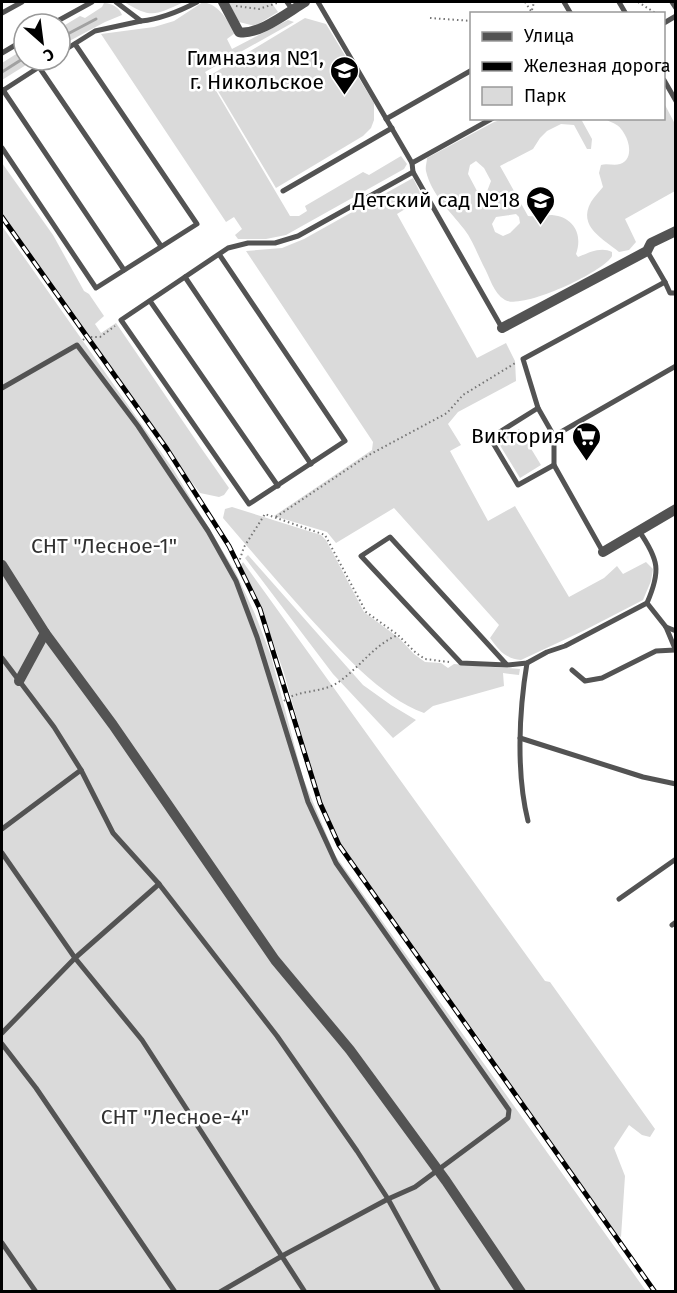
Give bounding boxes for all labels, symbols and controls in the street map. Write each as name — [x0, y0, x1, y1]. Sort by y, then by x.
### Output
north arrow — [12, 12, 72, 72]
legend — [470, 12, 665, 120]
text: Улица — [524, 25, 574, 47]
text: С — [40, 44, 57, 66]
place label: Гимназия №1, г. Никольское — [187, 45, 324, 95]
school or university icon: Гимназия №1, г. Никольское — [329, 54, 361, 96]
text: Железная дорога — [524, 55, 671, 77]
text: Парк — [524, 85, 567, 107]
school or university icon: Детский сад №18 — [525, 184, 557, 226]
place label: Детский сад №18 — [352, 187, 520, 213]
supermarket icon: Виктория — [570, 420, 602, 462]
place label: Виктория — [471, 423, 565, 449]
park label: СНТ "Лесное-1" — [31, 533, 177, 559]
park label: СНТ "Лесное-4" — [101, 1104, 249, 1130]

